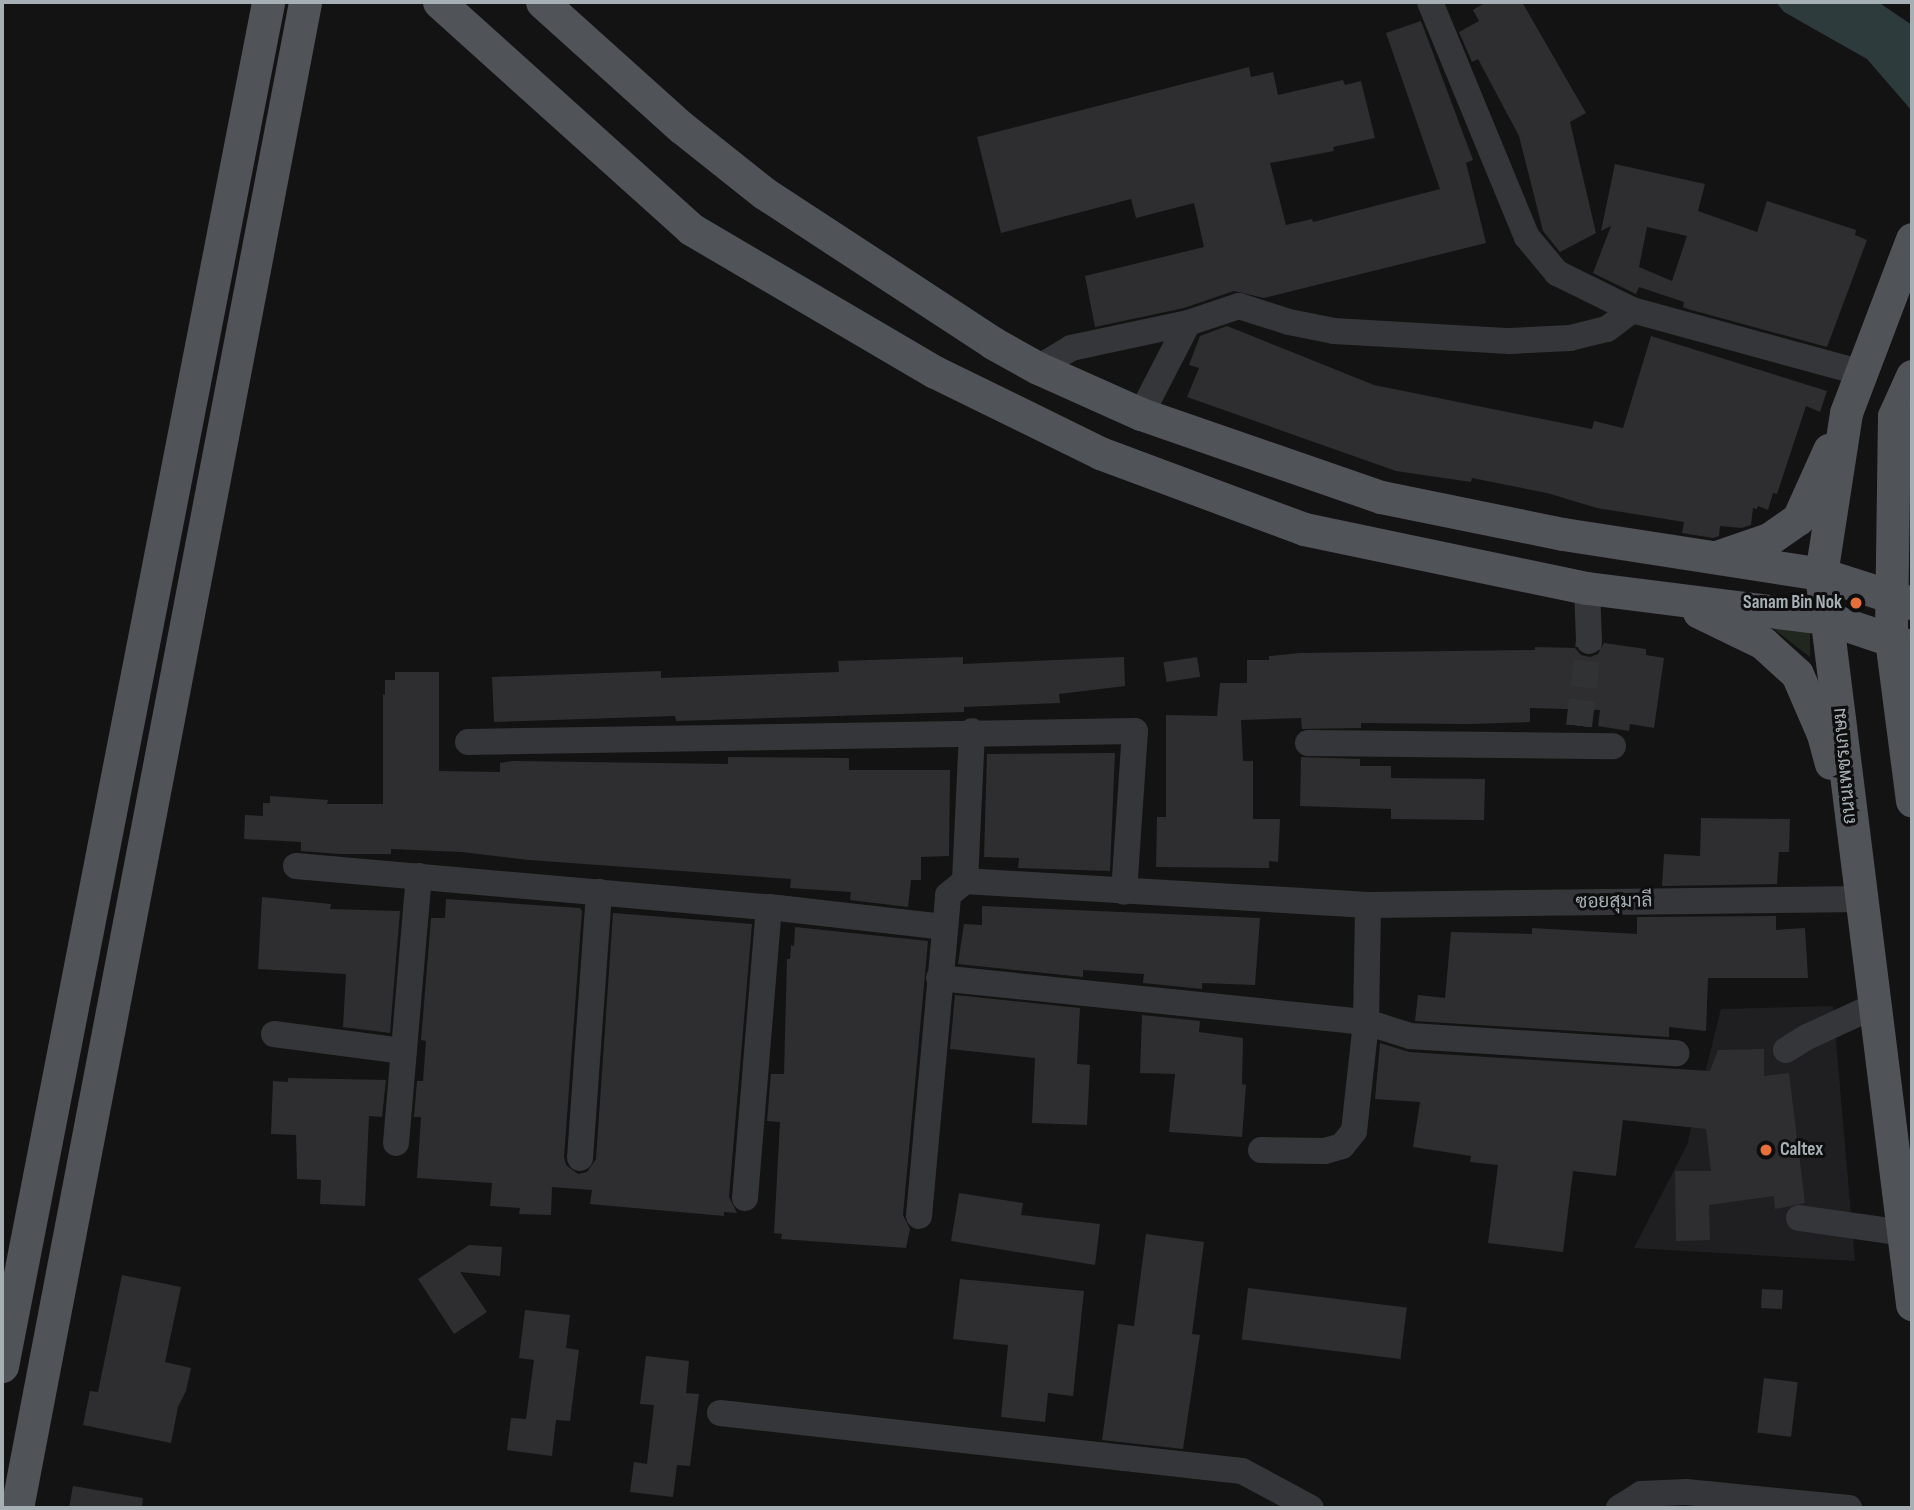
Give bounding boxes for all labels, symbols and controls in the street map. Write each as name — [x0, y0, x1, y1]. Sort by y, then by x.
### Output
place label: Sanam Bin Nok — [1743, 592, 1842, 614]
marker: Sanam Bin Nok — [1848, 595, 1864, 611]
street label: ถนนเพชรเกษม — [1829, 707, 1861, 825]
street label: ซอยสุมาลี — [1575, 890, 1653, 914]
place label: Caltex — [1780, 1139, 1823, 1161]
marker: Caltex — [1758, 1142, 1774, 1158]

